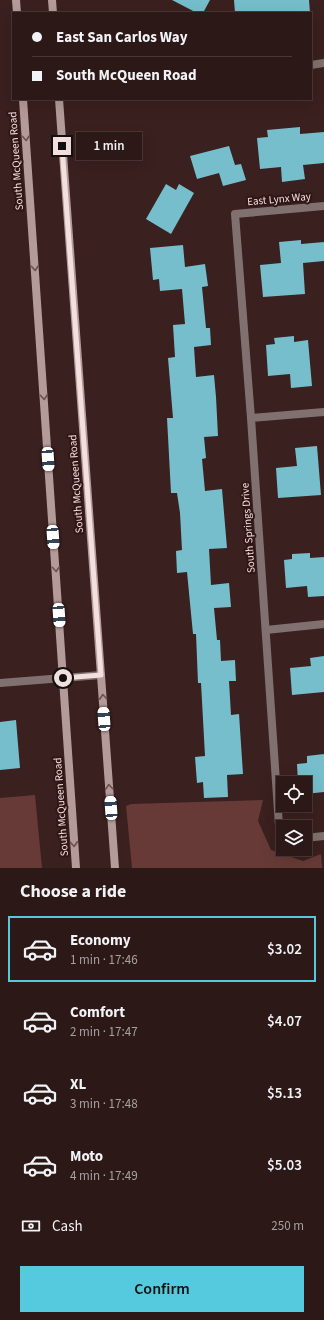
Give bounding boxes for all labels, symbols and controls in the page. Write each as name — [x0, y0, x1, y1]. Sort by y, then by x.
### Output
text: East San Carlos Way — [56, 27, 188, 48]
text: South McQueen Road — [56, 65, 197, 86]
street label: South McQueen Road — [5, 111, 27, 211]
callout: 1 min — [76, 132, 142, 160]
one-way arrow — [21, 135, 30, 141]
route end — [53, 137, 71, 155]
text: 1 min — [94, 137, 124, 155]
street label: East Lynx Way — [246, 189, 312, 209]
one-way arrow — [30, 265, 39, 271]
one-way arrow — [39, 394, 48, 400]
street label: South McQueen Road — [65, 434, 87, 534]
car — [41, 447, 55, 471]
street label: South Springs Drive — [237, 482, 259, 574]
car — [46, 525, 60, 549]
one-way arrow — [51, 566, 60, 572]
car — [52, 603, 66, 627]
route start — [54, 669, 72, 687]
one-way arrow — [98, 694, 107, 700]
car — [97, 707, 111, 731]
street label: South McQueen Road — [50, 757, 72, 857]
map controls — [276, 776, 312, 856]
button: locate — [276, 776, 312, 812]
one-way arrow — [105, 784, 114, 790]
car — [104, 796, 118, 820]
button: layers — [276, 820, 312, 856]
one-way arrow — [70, 841, 78, 847]
text: Choose a ride — [20, 879, 126, 904]
text: Economy — [70, 930, 131, 951]
icon: car — [22, 931, 58, 967]
text: $3.02 — [267, 939, 302, 960]
text: 1 min · 17:46 — [70, 951, 138, 969]
text: Comfort — [70, 1002, 125, 1023]
icon: car — [22, 1003, 58, 1039]
text: $4.07 — [267, 1011, 302, 1032]
text: 2 min · 17:47 — [70, 1023, 138, 1041]
text: XL — [70, 1074, 86, 1095]
icon: car — [22, 1075, 58, 1111]
text: $5.13 — [267, 1083, 302, 1104]
text: 3 min · 17:48 — [70, 1095, 138, 1113]
text: Moto — [70, 1146, 103, 1167]
icon: car — [22, 1147, 58, 1183]
text: $5.03 — [267, 1155, 302, 1176]
text: 4 min · 17:49 — [70, 1167, 138, 1185]
icon: cash — [20, 1215, 42, 1237]
text: Cash — [52, 1216, 83, 1237]
text: 250 m — [271, 1217, 304, 1235]
button: Confirm — [20, 1266, 304, 1312]

